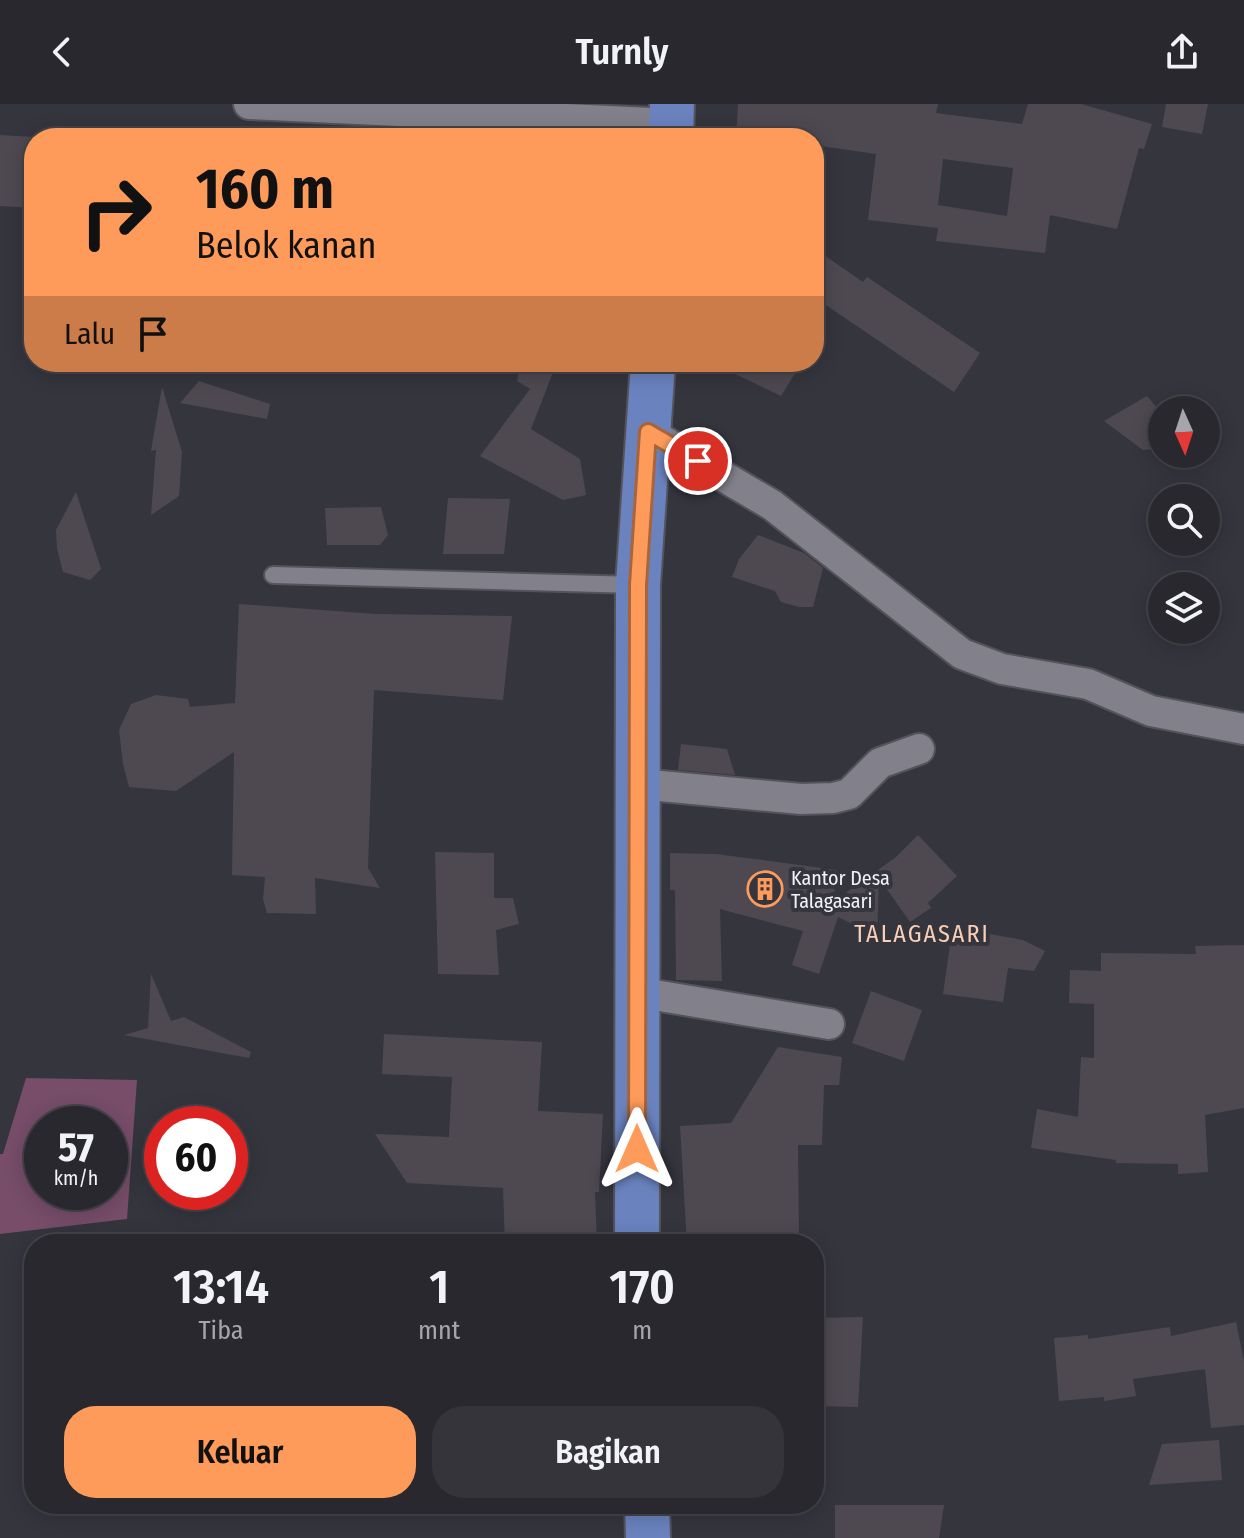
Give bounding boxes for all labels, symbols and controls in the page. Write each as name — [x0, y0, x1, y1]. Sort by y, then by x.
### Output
icon: back — [40, 30, 84, 74]
text: Turnly — [576, 30, 668, 74]
icon: share — [1160, 30, 1204, 74]
text: 160 m — [196, 156, 334, 223]
icon: right — [64, 160, 168, 264]
text: Belok kanan — [196, 224, 376, 268]
icon: arrive — [131, 312, 175, 356]
text: Lalu — [64, 316, 115, 352]
north arrow — [1148, 396, 1220, 468]
map controls — [1148, 396, 1220, 644]
pin — [664, 427, 732, 495]
icon: arrive — [676, 439, 720, 483]
button: search — [1148, 484, 1220, 556]
button: layers — [1148, 572, 1220, 644]
place label: Kantor Desa Talagasari — [791, 866, 890, 913]
building icon: Kantor Desa Talagasari — [746, 870, 784, 908]
district label: TALAGASARI — [854, 920, 990, 948]
speed limit sign: 60 — [144, 1106, 248, 1210]
position arrow — [595, 1107, 679, 1191]
text: 57 — [58, 1124, 94, 1172]
text: km/h — [54, 1166, 98, 1190]
text: 13:14 — [173, 1258, 269, 1316]
text: 1 — [429, 1258, 449, 1316]
text: 170 — [609, 1258, 675, 1316]
text: Tiba — [199, 1315, 244, 1346]
text: mnt — [418, 1315, 460, 1346]
text: m — [632, 1315, 652, 1346]
button: Keluar — [64, 1406, 416, 1498]
button: Bagikan — [432, 1406, 784, 1498]

